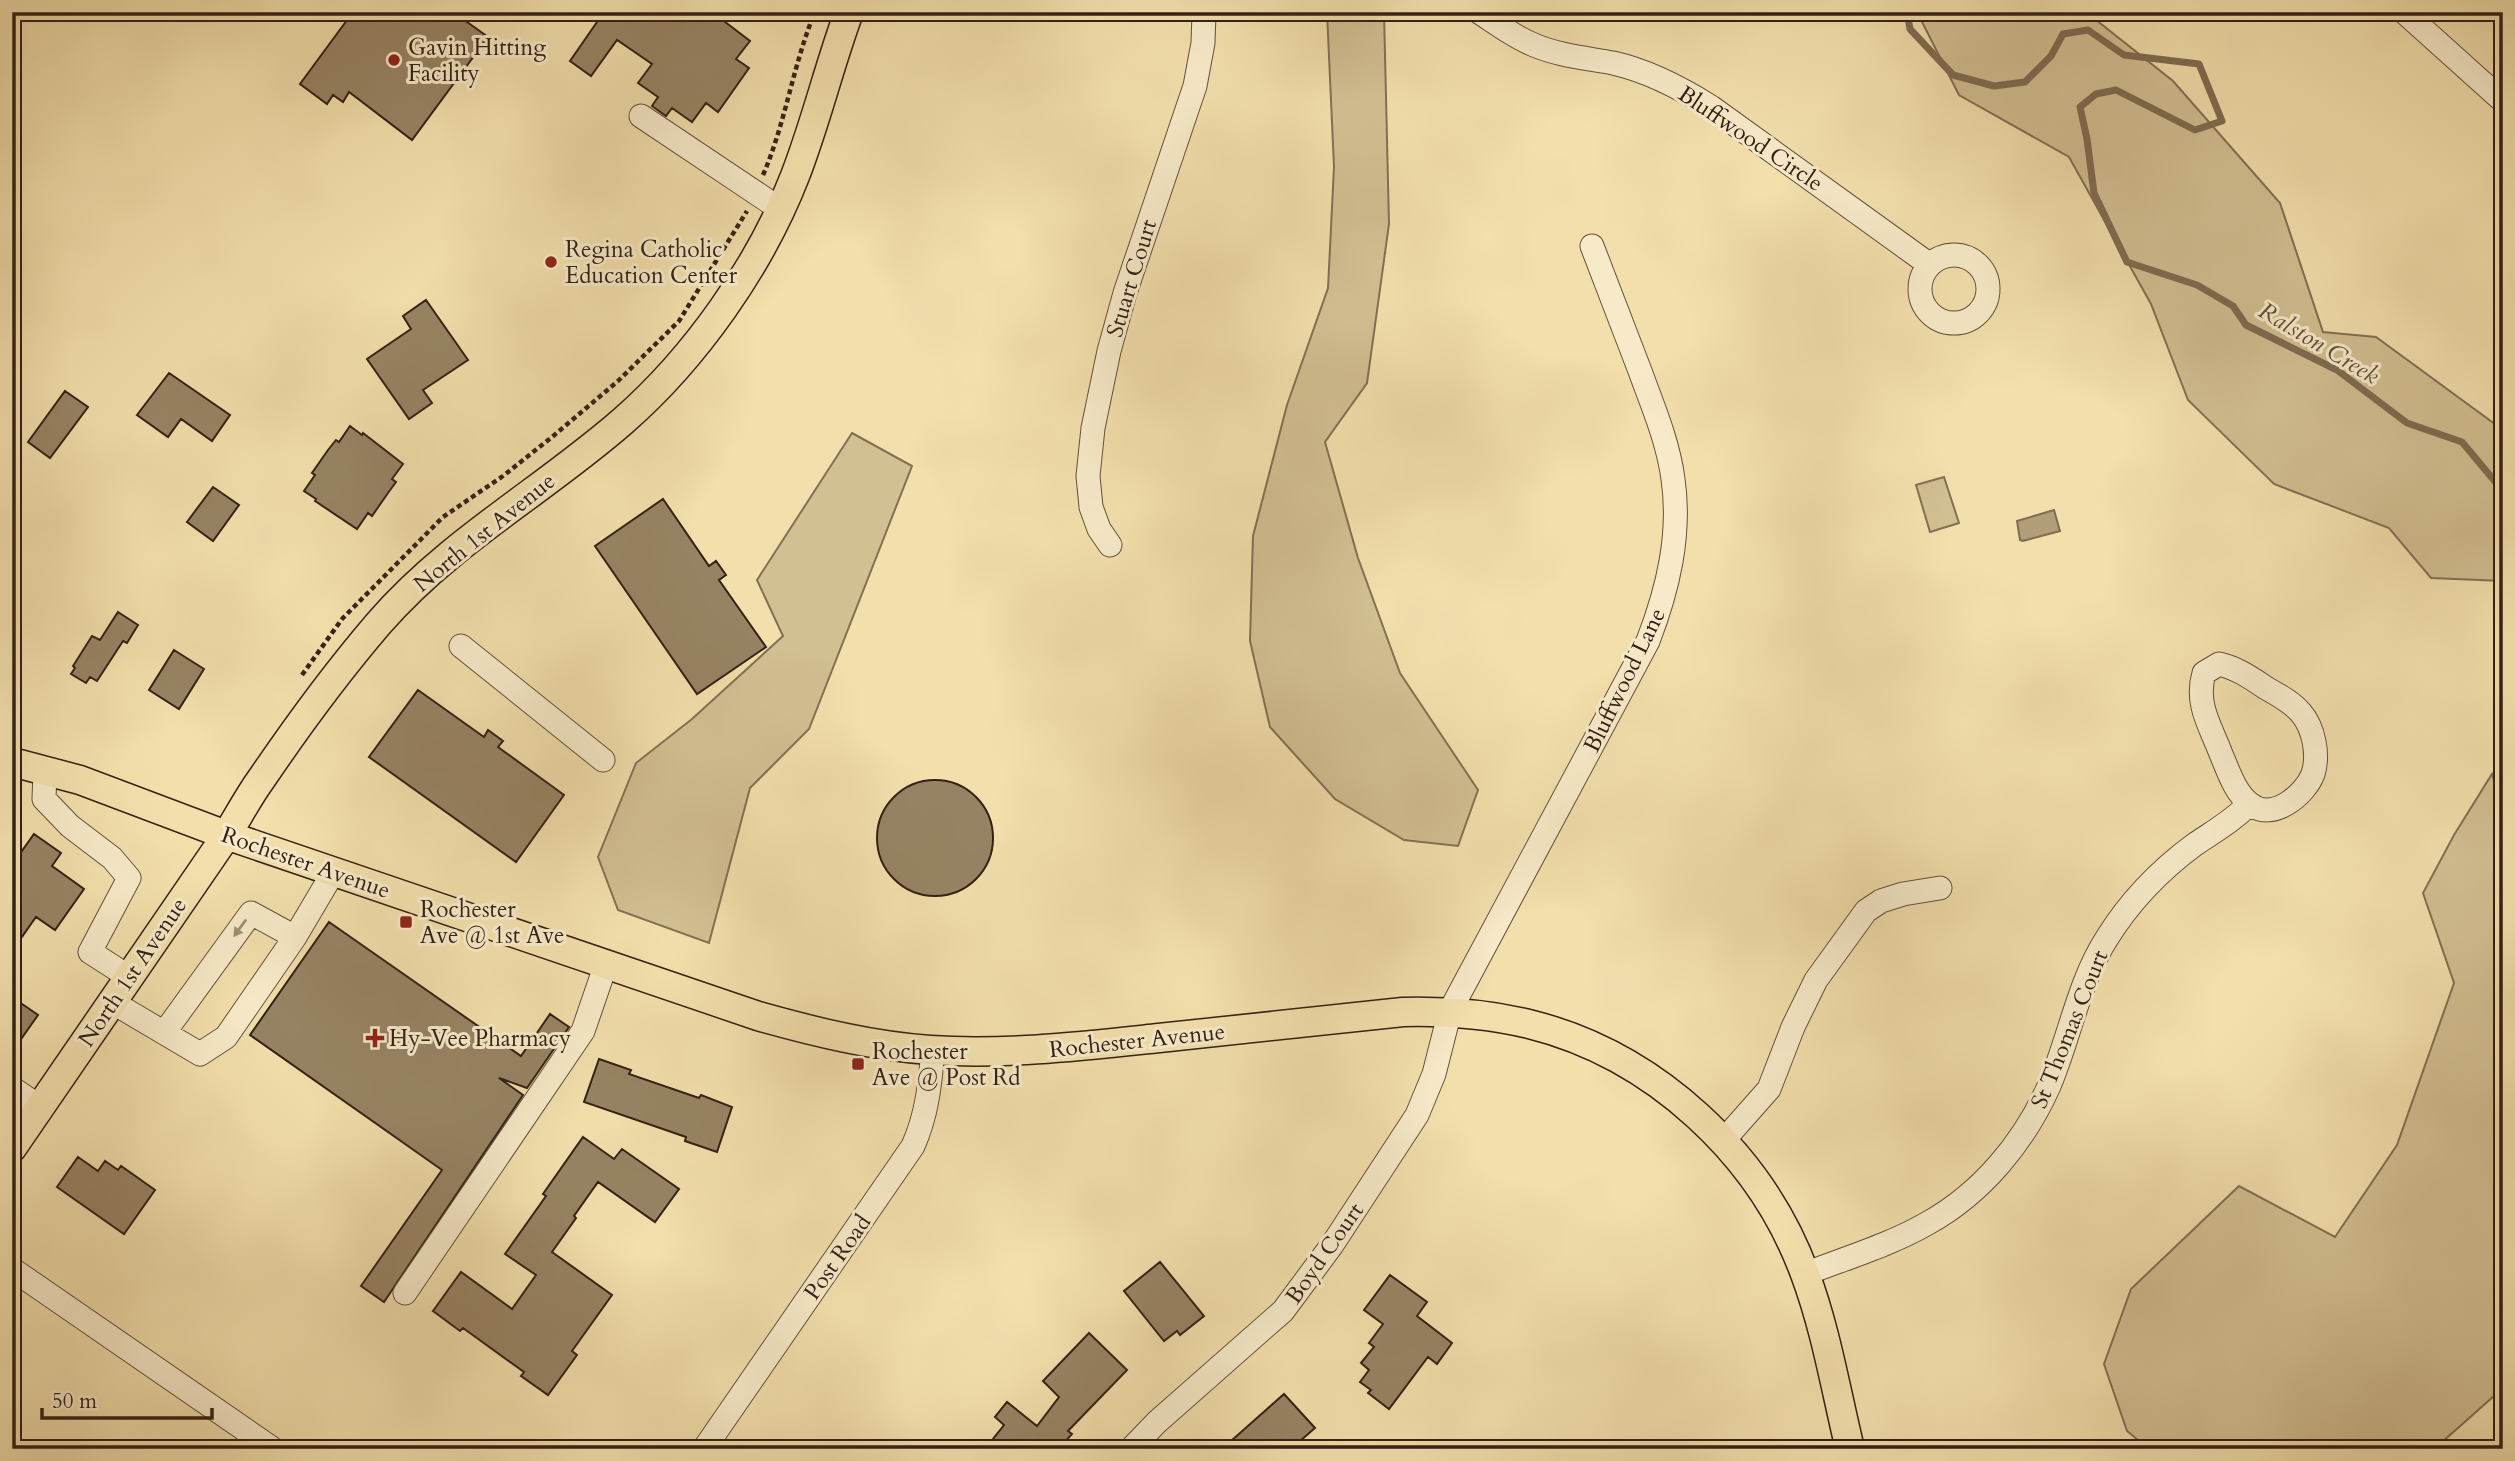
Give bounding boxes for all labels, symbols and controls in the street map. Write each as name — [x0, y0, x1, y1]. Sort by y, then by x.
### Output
place label: Gavin Hitting Facility — [408, 32, 546, 89]
marker: Gavin Hitting Facility — [386, 52, 402, 68]
street label: Bluffwood Circle — [1672, 78, 1829, 198]
street label: Stuart Court — [1099, 216, 1164, 341]
place label: Regina Catholic Education Center — [565, 234, 738, 291]
marker: Regina Catholic Education Center — [543, 254, 559, 270]
water label: Ralston Creek — [2252, 294, 2385, 392]
street label: North 1st Avenue — [407, 466, 562, 599]
street label: Bluffwood Lane — [1576, 603, 1673, 758]
street label: Rochester Avenue — [217, 819, 394, 906]
street label: North 1st Avenue — [71, 891, 194, 1053]
place label: Rochester Ave @ 1st Ave — [420, 894, 565, 951]
marker: Rochester Ave @ 1st Ave — [398, 914, 414, 930]
one-way arrow — [233, 919, 247, 937]
street label: St Thomas Court — [2024, 945, 2115, 1113]
street label: Rochester Avenue — [1048, 1016, 1226, 1065]
place label: Hy-Vee Pharmacy — [389, 1023, 571, 1054]
marker: Hy-Vee Pharmacy — [367, 1030, 383, 1046]
place label: Rochester Ave @ Post Rd — [872, 1036, 1021, 1093]
marker: Rochester Ave @ Post Rd — [850, 1056, 866, 1072]
street label: Boyd Court — [1278, 1197, 1371, 1310]
street label: Post Road — [797, 1208, 879, 1306]
scale bar — [42, 1377, 212, 1421]
text: 50 m — [52, 1387, 97, 1416]

